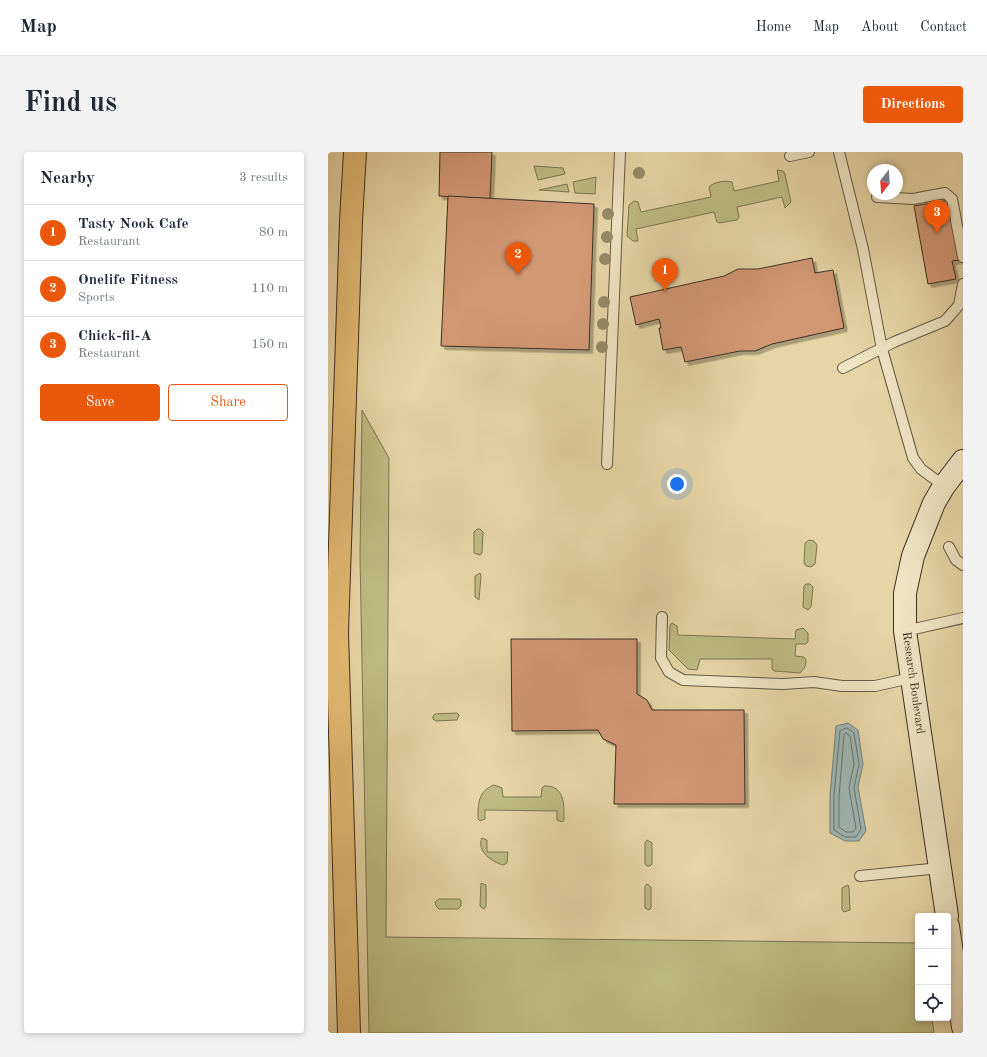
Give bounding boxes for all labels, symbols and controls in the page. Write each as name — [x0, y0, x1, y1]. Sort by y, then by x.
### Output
text: Map — [20, 18, 57, 37]
text: Home — [756, 20, 791, 34]
text: Map — [813, 20, 839, 34]
text: About — [861, 20, 898, 34]
text: Contact — [920, 20, 967, 34]
button: Directions — [863, 86, 963, 123]
text: Find us — [24, 90, 117, 118]
north arrow — [867, 164, 903, 200]
text: Nearby — [40, 170, 95, 187]
text: 3 results — [239, 171, 288, 184]
pin: 3 — [924, 200, 950, 233]
text: Tasty Nook Cafe — [78, 217, 189, 232]
text: 1 — [49, 226, 57, 239]
text: 80 m — [259, 226, 288, 239]
text: Restaurant — [78, 235, 140, 248]
pin: 2 — [505, 242, 531, 275]
pin: 1 — [652, 258, 678, 291]
text: Onelife Fitness — [78, 273, 178, 288]
text: 2 — [49, 282, 57, 295]
text: 110 m — [251, 282, 288, 295]
text: Sports — [78, 291, 115, 304]
text: Chick-fil-A — [78, 329, 152, 344]
text: 3 — [49, 338, 57, 351]
text: 150 m — [251, 338, 288, 351]
text: Restaurant — [78, 347, 140, 360]
button: Save — [40, 384, 160, 421]
button: Share — [168, 384, 288, 421]
your location — [667, 474, 687, 494]
street label: Research Boulevard — [900, 631, 926, 735]
map controls — [915, 913, 951, 1021]
button: + — [915, 913, 951, 949]
button: − — [915, 949, 951, 985]
button: locate — [915, 985, 951, 1021]

